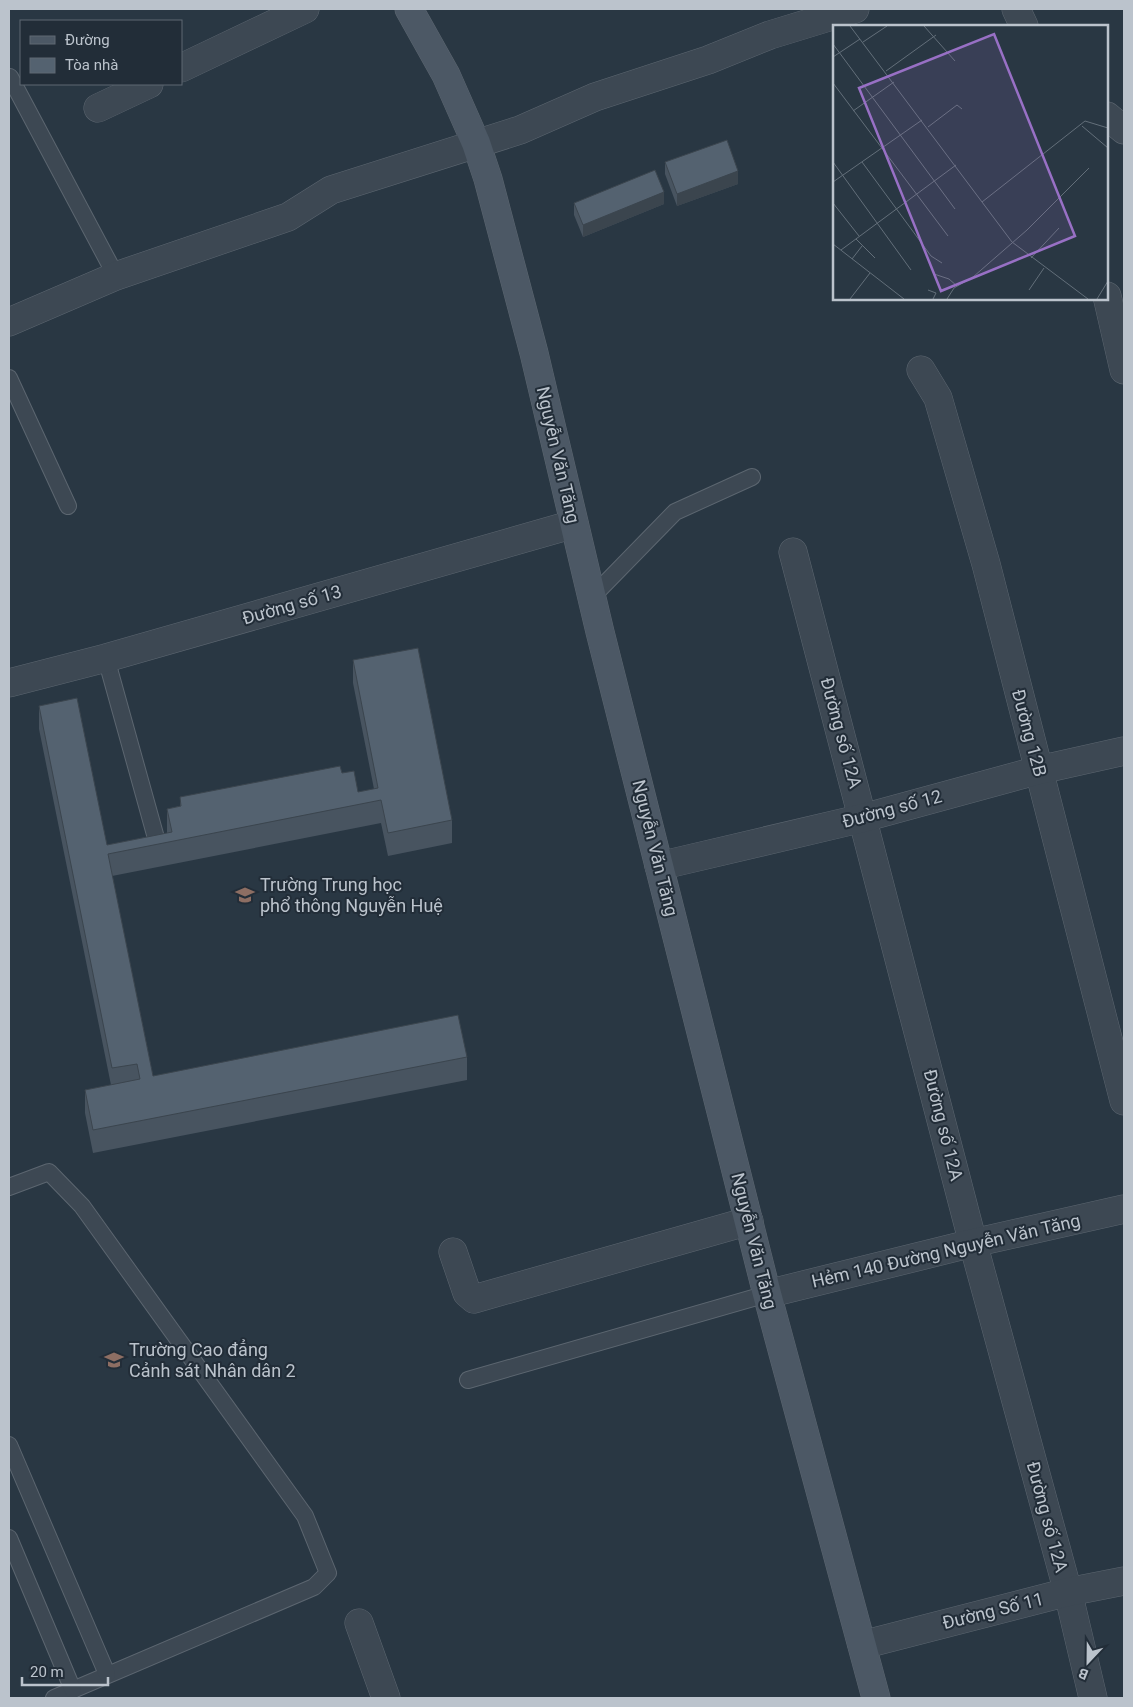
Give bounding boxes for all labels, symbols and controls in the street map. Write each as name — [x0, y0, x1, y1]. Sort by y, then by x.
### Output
legend — [20, 20, 182, 85]
inset map — [833, 25, 1108, 300]
text: Đường — [65, 31, 110, 49]
text: Tòa nhà — [65, 56, 118, 74]
street label: Nguyễn Văn Tăng — [533, 384, 584, 525]
street label: Đường số 13 — [240, 580, 344, 629]
street label: Đường số 12A — [817, 675, 866, 791]
street label: Đường 12B — [1008, 687, 1051, 779]
street label: Nguyễn Văn Tăng — [628, 778, 683, 918]
street label: Đường số 12 — [840, 785, 944, 832]
place label: Trường Trung học phổ thông Nguyễn Huệ — [260, 874, 443, 916]
school or university icon: Trường Trung học phổ thông Nguyễn Huệ — [234, 884, 256, 906]
street label: Đường số 12A — [920, 1067, 968, 1183]
street label: Nguyễn Văn Tăng — [727, 1171, 782, 1311]
street label: Hẻm 140 Đường Nguyễn Văn Tăng — [809, 1209, 1082, 1292]
place label: Trường Cao đẳng Cảnh sát Nhân dân 2 — [129, 1339, 296, 1381]
school or university icon: Trường Cao đẳng Cảnh sát Nhân dân 2 — [103, 1349, 125, 1371]
street label: Đường số 12A — [1023, 1459, 1072, 1575]
street label: Đường Số 11 — [940, 1588, 1046, 1633]
north arrow — [1063, 1637, 1113, 1687]
scale bar — [22, 1654, 109, 1686]
text: 20 m — [30, 1663, 64, 1681]
text: B — [1076, 1665, 1090, 1683]

